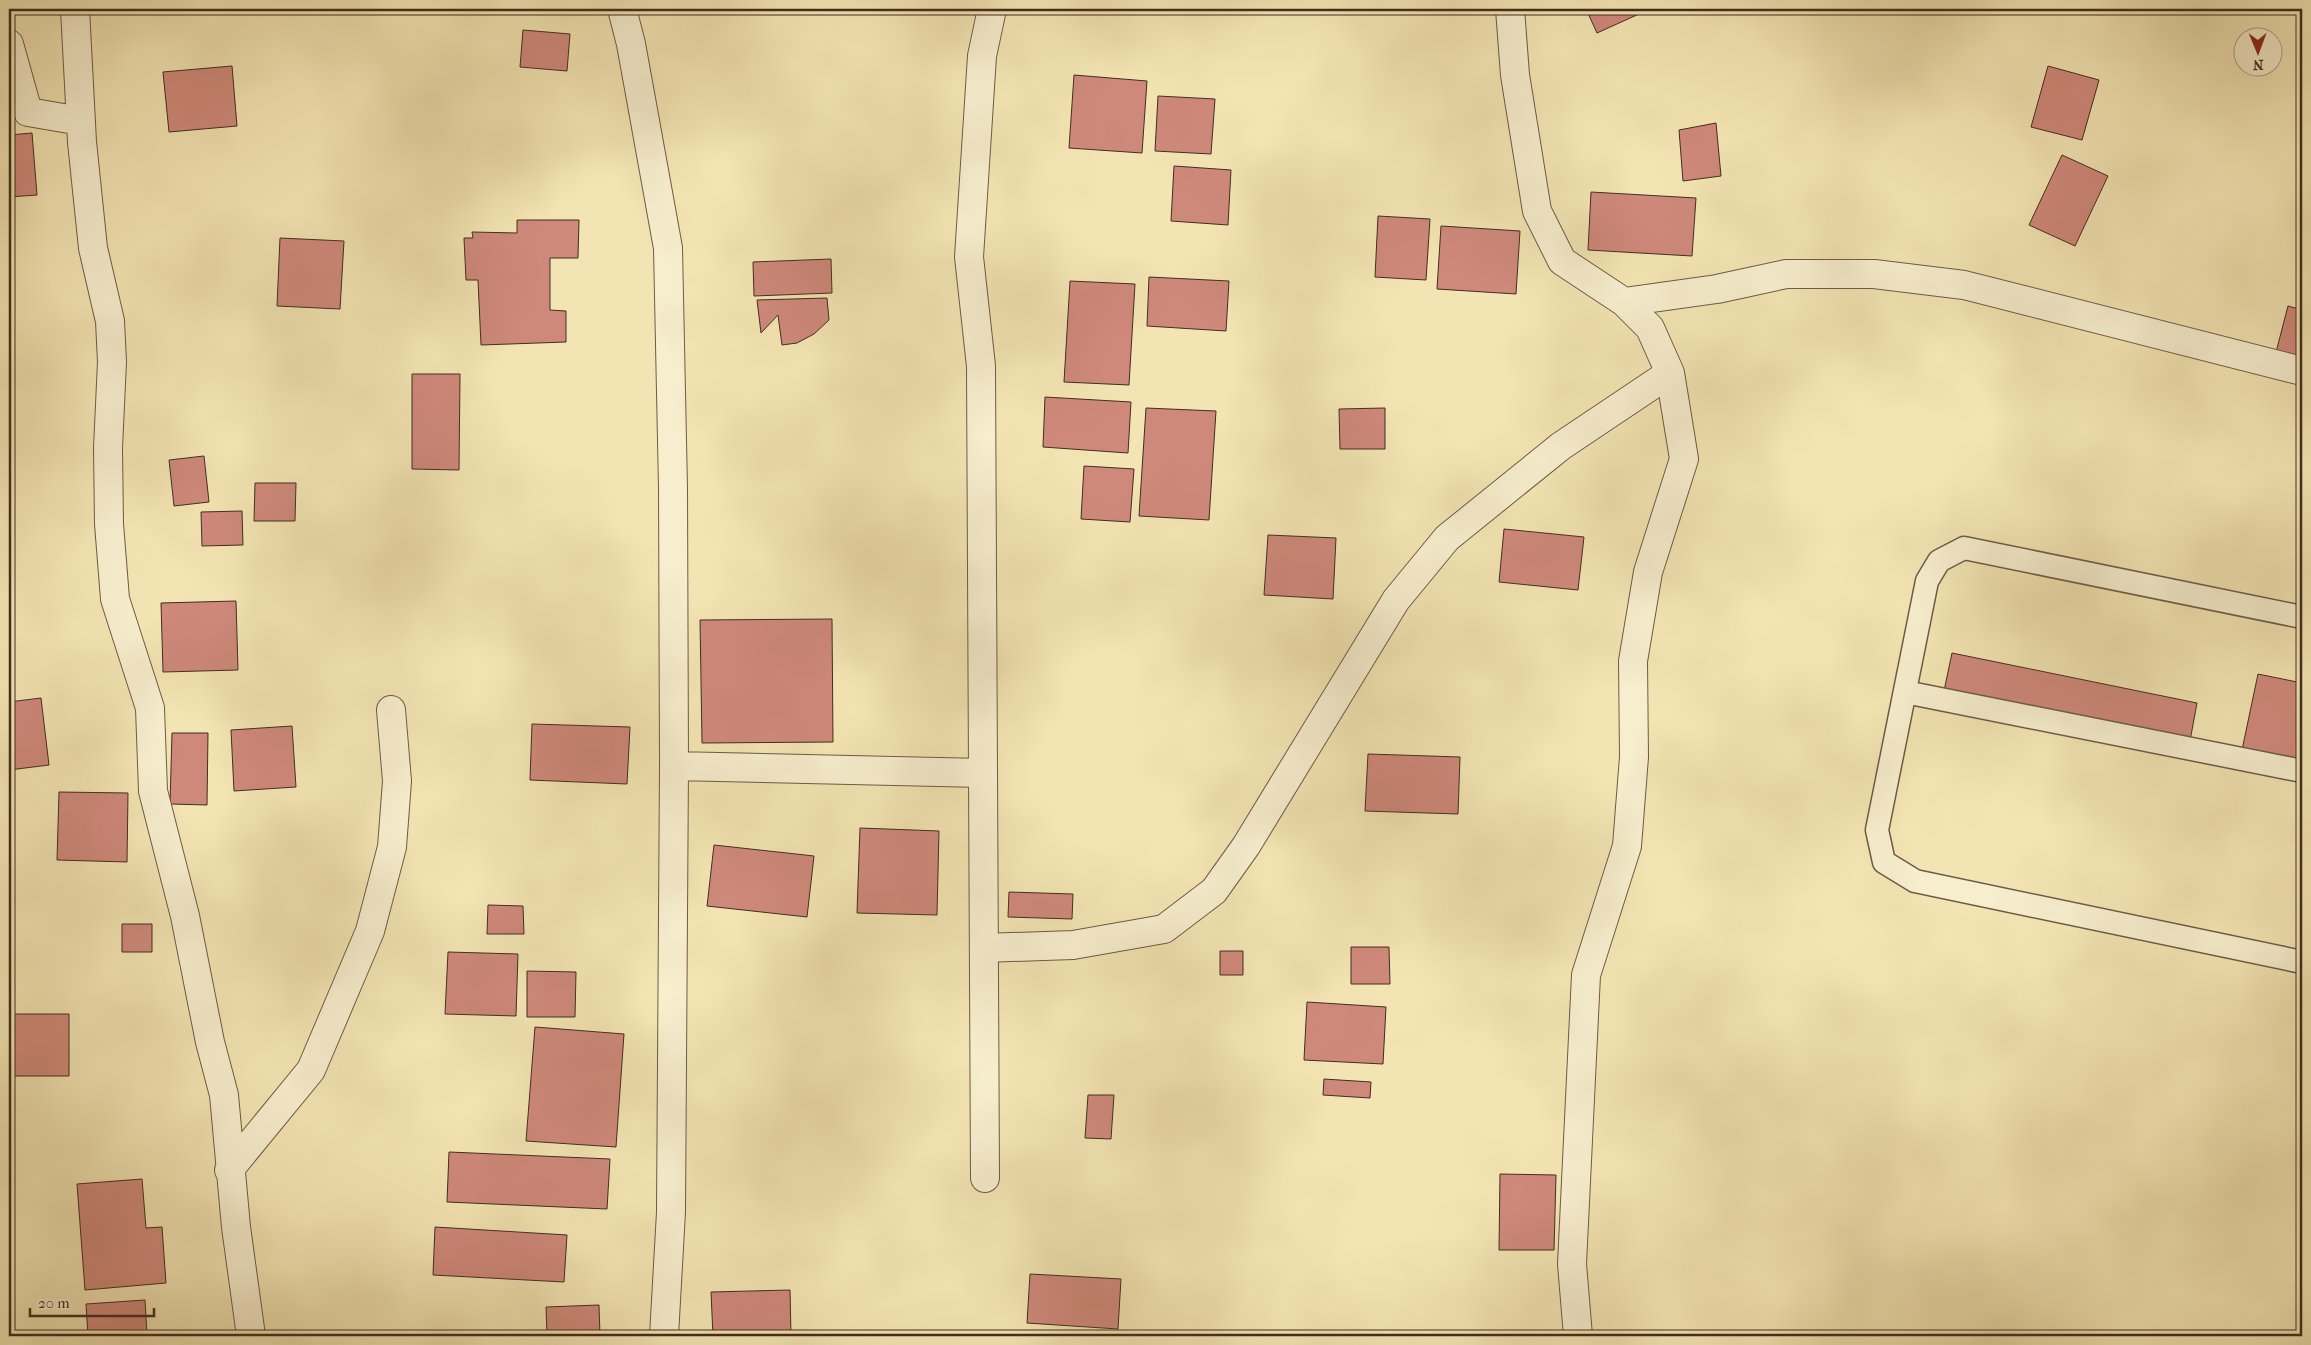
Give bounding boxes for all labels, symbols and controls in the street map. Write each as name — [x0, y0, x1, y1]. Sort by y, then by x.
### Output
north arrow — [2234, 28, 2284, 78]
text: N — [2252, 56, 2264, 73]
scale bar — [30, 1285, 154, 1317]
text: 20 m — [38, 1294, 70, 1312]

